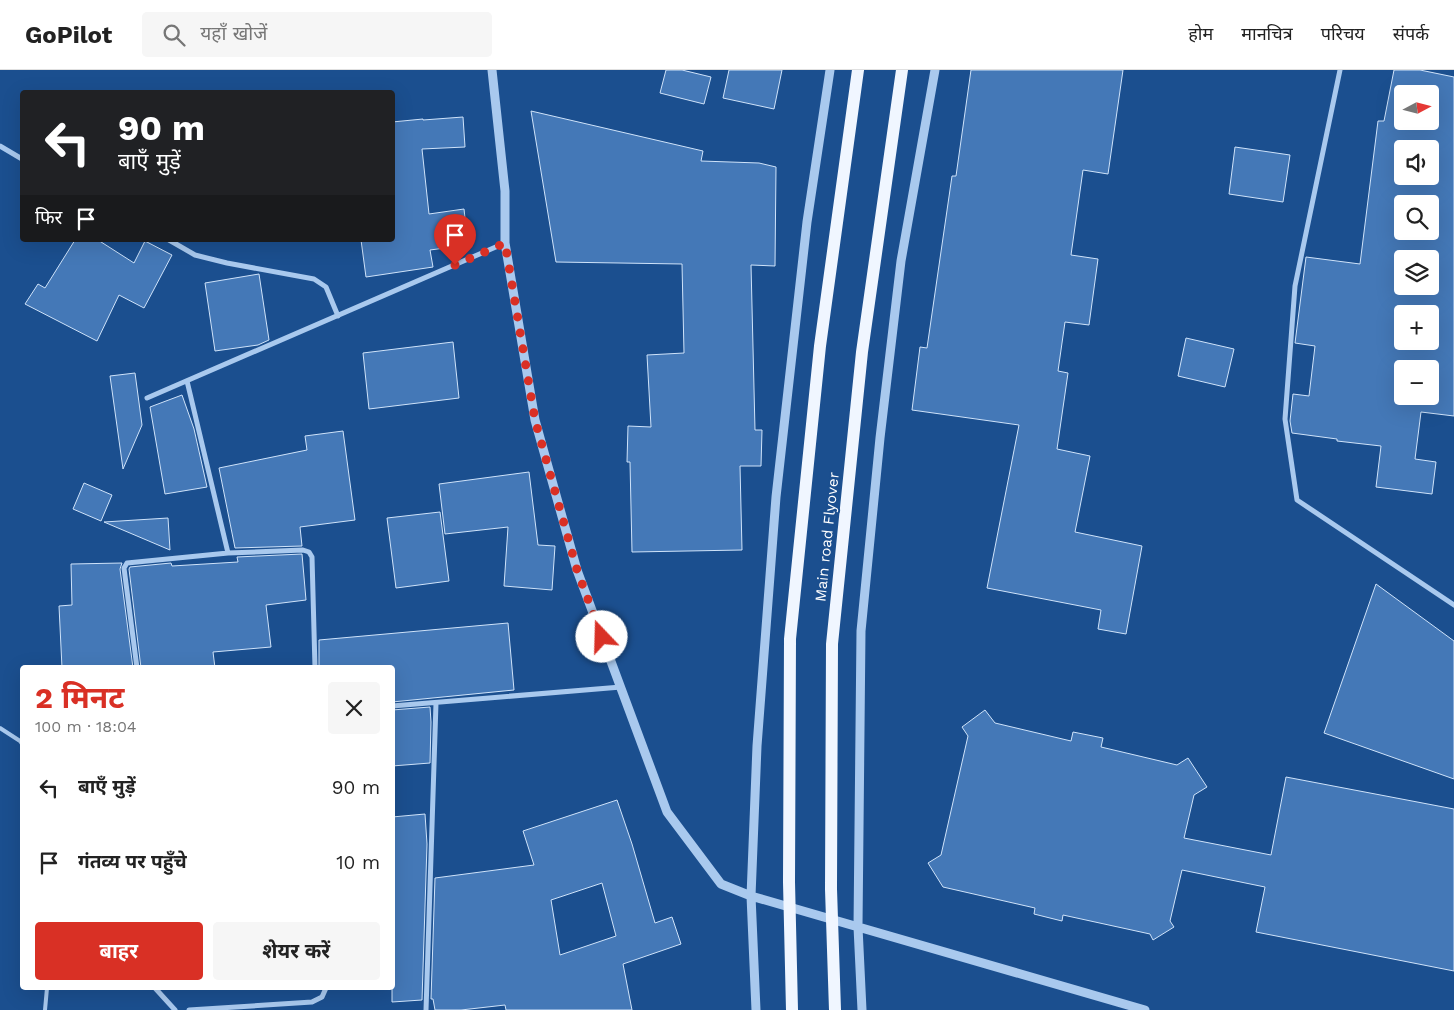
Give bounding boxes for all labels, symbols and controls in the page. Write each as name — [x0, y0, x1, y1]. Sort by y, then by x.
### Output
search box — [142, 12, 492, 57]
text: GoPilot — [25, 21, 112, 49]
icon: search — [160, 21, 188, 49]
text: यहाँ खोजें — [200, 22, 267, 45]
text: होम — [1188, 23, 1213, 44]
text: मानचित्र — [1241, 23, 1293, 44]
text: परिचय — [1321, 23, 1365, 44]
text: संपर्क — [1393, 23, 1429, 44]
north arrow — [1394, 85, 1439, 130]
map controls — [1394, 85, 1439, 405]
text: 90 m — [118, 107, 205, 149]
icon: left — [35, 110, 100, 175]
button: sound — [1394, 140, 1439, 185]
text: बाएँ मुड़ें — [118, 149, 181, 174]
button: search — [1394, 195, 1439, 240]
icon: arrive — [72, 205, 100, 233]
text: फिर — [35, 206, 62, 229]
pin — [434, 214, 476, 265]
icon: arrive — [441, 221, 469, 249]
button: layers — [1394, 250, 1439, 295]
button: + — [1394, 305, 1439, 350]
button: − — [1394, 360, 1439, 405]
street label: Main road Flyover — [811, 471, 843, 603]
position arrow — [575, 610, 627, 662]
text: 2 मिनट — [35, 680, 124, 715]
button: close — [328, 682, 380, 734]
text: 100 m · 18:04 — [35, 717, 137, 736]
icon: left — [35, 774, 63, 802]
text: बाएँ मुड़ें — [78, 775, 136, 798]
text: 90 m — [332, 776, 380, 799]
icon: arrive — [35, 849, 63, 877]
text: गंतव्य पर पहुँचे — [78, 850, 187, 873]
text: 10 m — [336, 851, 380, 874]
button: बाहर — [35, 922, 203, 980]
button: शेयर करें — [213, 922, 380, 980]

